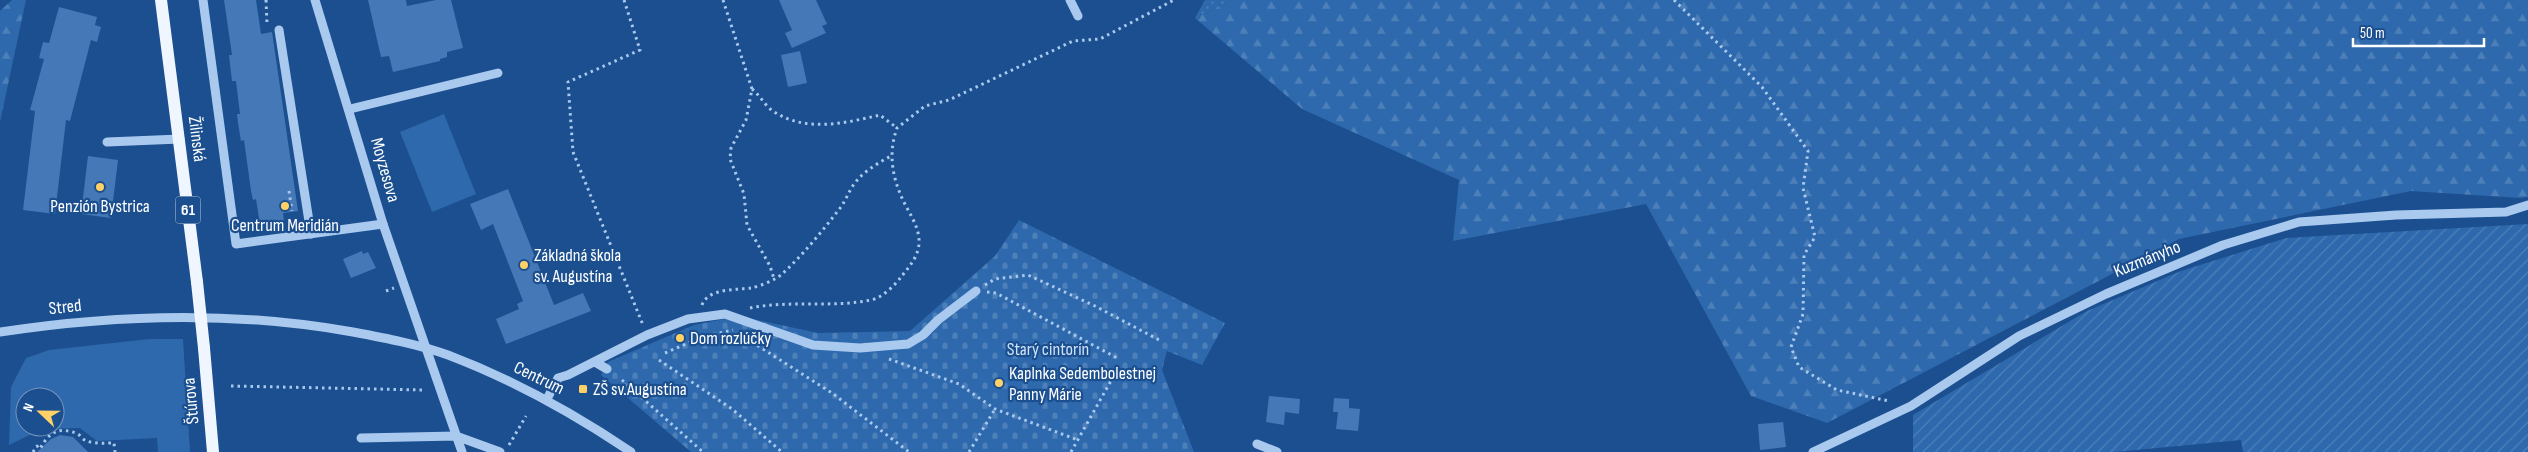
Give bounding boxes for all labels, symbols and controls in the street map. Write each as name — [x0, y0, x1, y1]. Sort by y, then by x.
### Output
scale bar — [2353, 15, 2484, 47]
text: 50 m — [2360, 24, 2385, 43]
street label: Žilinská — [184, 115, 210, 163]
street label: Moyzesova — [366, 135, 404, 205]
marker: Penzión Bystrica — [94, 181, 106, 193]
place label: Penzión Bystrica — [50, 196, 150, 217]
road number: 61 — [176, 196, 200, 224]
marker: Centrum Meridián — [279, 200, 291, 212]
place label: Centrum Meridián — [231, 215, 339, 236]
street label: Kuzmányho — [2111, 236, 2183, 282]
place label: Základná škola sv. Augustína — [534, 245, 621, 287]
marker: Základná škola sv. Augustína — [518, 259, 530, 271]
street label: Stred — [48, 295, 82, 319]
place label: Dom rozlúčky — [690, 328, 771, 349]
marker: Dom rozlúčky — [674, 332, 686, 344]
park label: Starý cintorín — [1007, 339, 1089, 360]
street label: Centrum — [510, 357, 568, 399]
place label: Kaplnka Sedembolestnej Panny Márie — [1009, 363, 1156, 405]
street label: Štúrova — [179, 377, 203, 425]
marker: Kaplnka Sedembolestnej Panny Márie — [993, 377, 1005, 389]
place label: ZŠ sv.Augustína — [593, 379, 687, 400]
marker: ZŠ sv.Augustína — [577, 383, 589, 395]
north arrow — [15, 387, 65, 437]
text: N — [19, 401, 38, 414]

